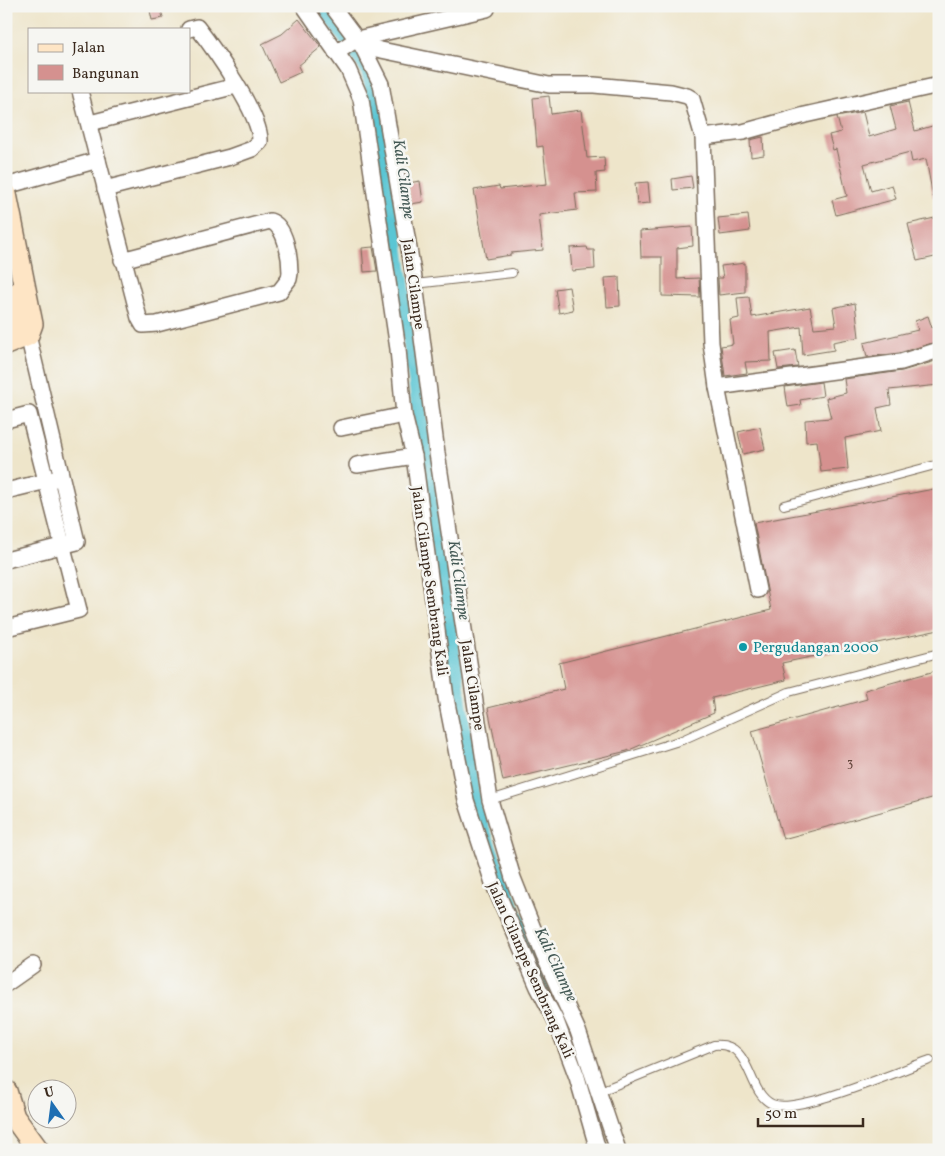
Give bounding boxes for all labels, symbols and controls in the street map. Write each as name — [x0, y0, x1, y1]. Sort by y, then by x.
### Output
legend — [28, 28, 190, 92]
text: Jalan — [72, 38, 105, 59]
text: Bangunan — [72, 64, 139, 85]
water label: Kali Cilampe — [387, 138, 420, 221]
street label: Jalan Cilampe — [396, 237, 429, 331]
street label: Jalan Cilampe Sembrang Kali — [405, 485, 452, 677]
water label: Kali Cilampe — [442, 539, 475, 622]
street label: Jalan Cilampe — [454, 638, 489, 732]
place label: Pergudangan 2000 — [753, 638, 878, 659]
marker: Pergudangan 2000 — [737, 641, 749, 653]
house number: 3 — [847, 756, 853, 772]
street label: Jalan Cilampe Sembrang Kali — [481, 879, 578, 1062]
water label: Kali Cilampe — [528, 924, 582, 1006]
north arrow — [28, 1078, 78, 1128]
text: U — [42, 1082, 57, 1103]
scale bar — [758, 1096, 862, 1128]
text: 50 m — [765, 1104, 797, 1125]

